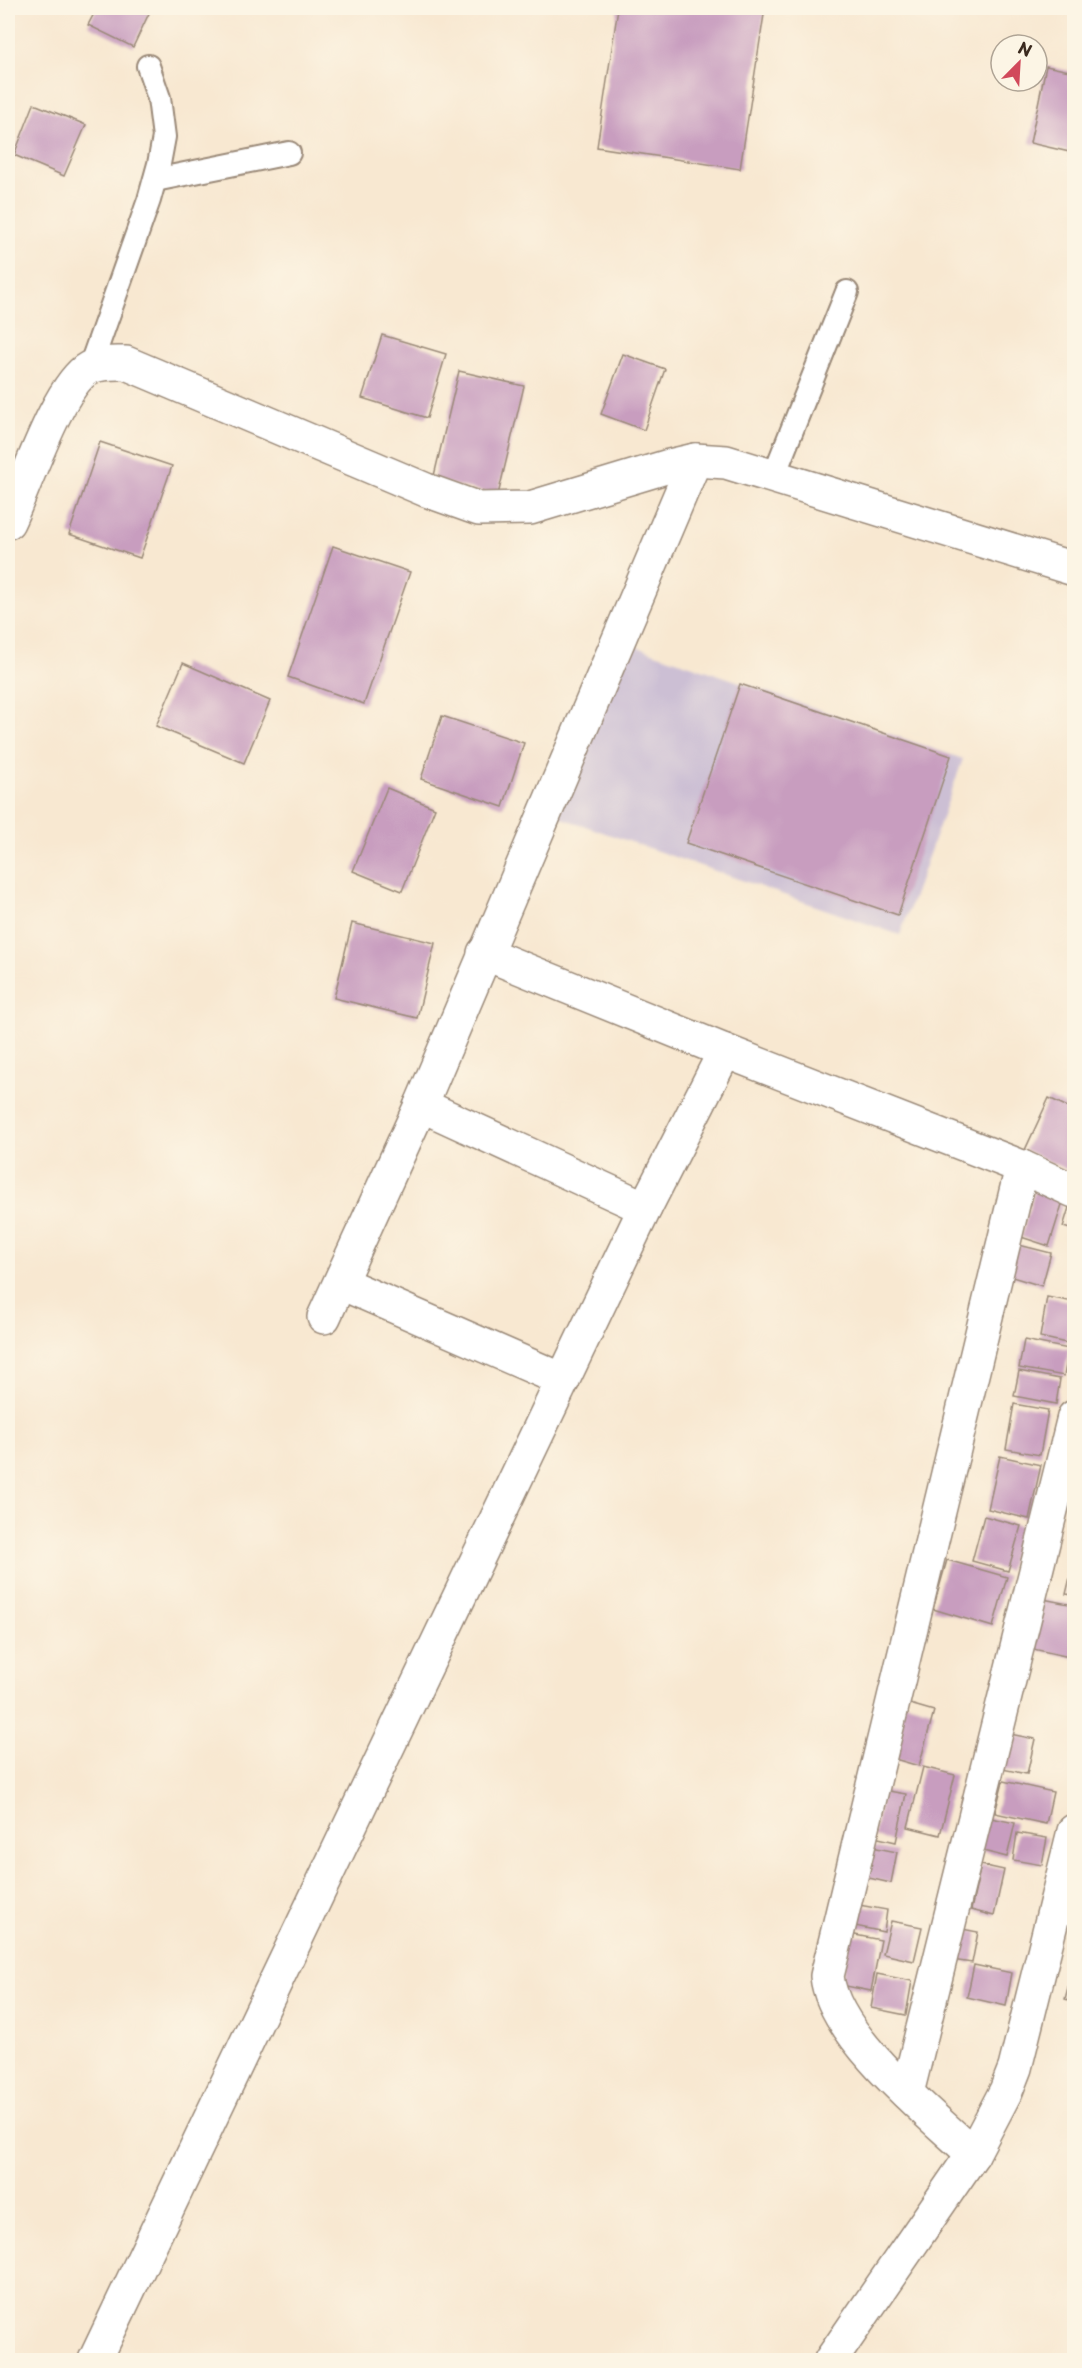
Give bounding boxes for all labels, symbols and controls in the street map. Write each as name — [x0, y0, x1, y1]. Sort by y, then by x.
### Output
north arrow — [989, 33, 1049, 93]
text: N — [1015, 35, 1036, 62]

